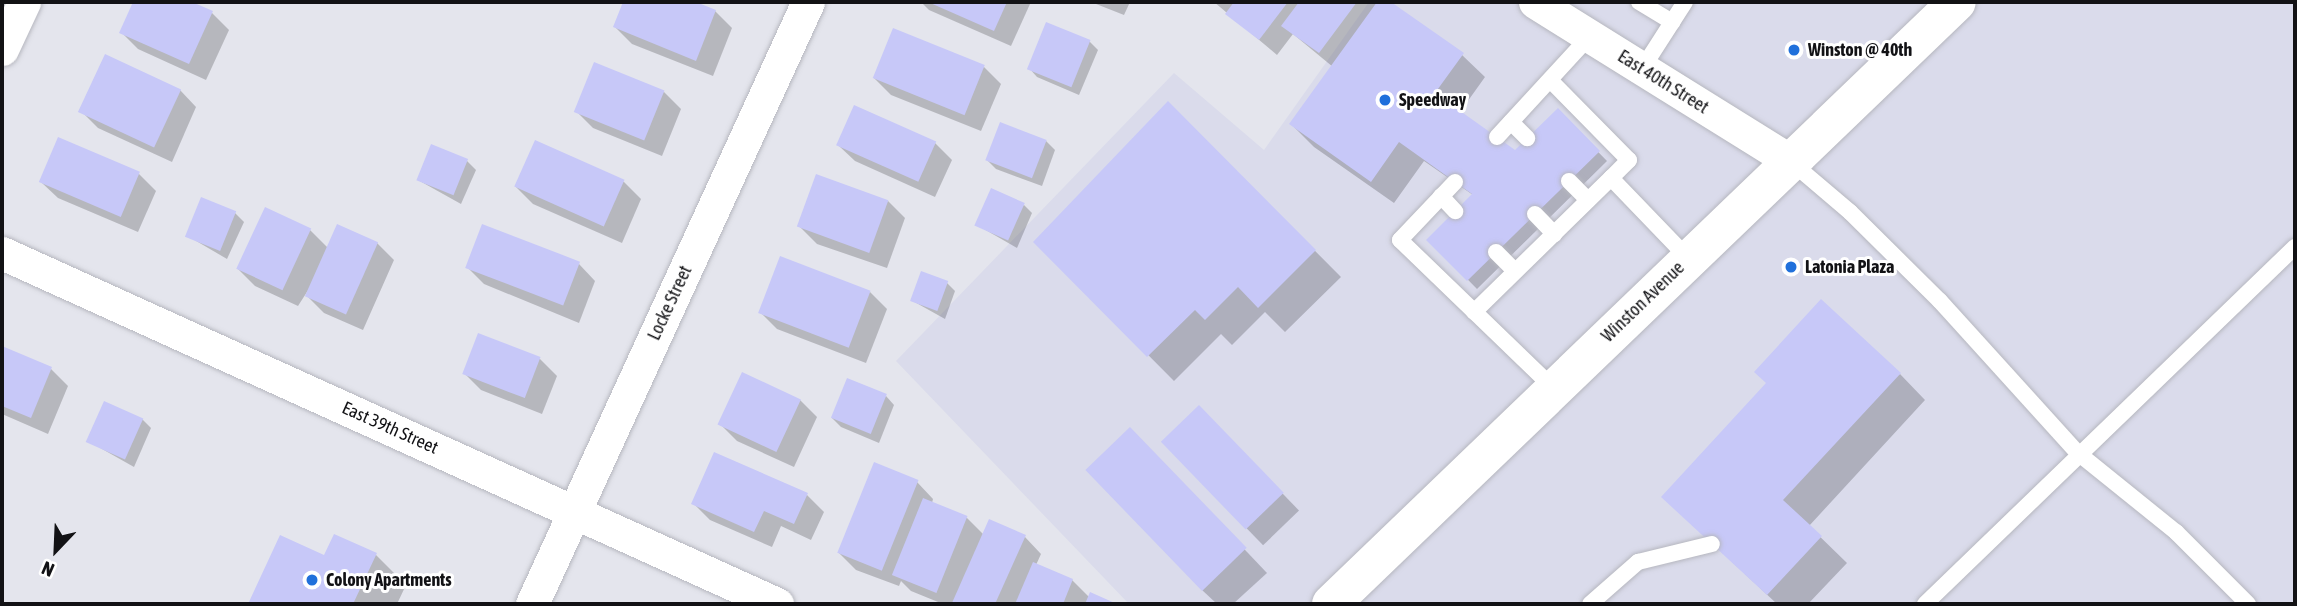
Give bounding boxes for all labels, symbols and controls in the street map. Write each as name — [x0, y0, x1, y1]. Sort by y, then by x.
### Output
place label: Winston @ 40th — [1808, 39, 1912, 61]
marker: Winston @ 40th — [1786, 42, 1802, 58]
street label: East 40th Street — [1614, 46, 1712, 118]
place label: Speedway — [1399, 89, 1466, 111]
marker: Speedway — [1377, 92, 1393, 108]
place label: Latonia Plaza — [1805, 256, 1894, 278]
street label: Winston Avenue — [1597, 257, 1689, 347]
marker: Latonia Plaza — [1783, 259, 1799, 275]
street label: Locke Street — [643, 262, 697, 344]
street label: East 39th Street — [339, 397, 441, 459]
north arrow — [21, 515, 91, 585]
text: N — [38, 557, 57, 582]
place label: Colony Apartments — [326, 569, 452, 591]
marker: Colony Apartments — [304, 572, 320, 588]

